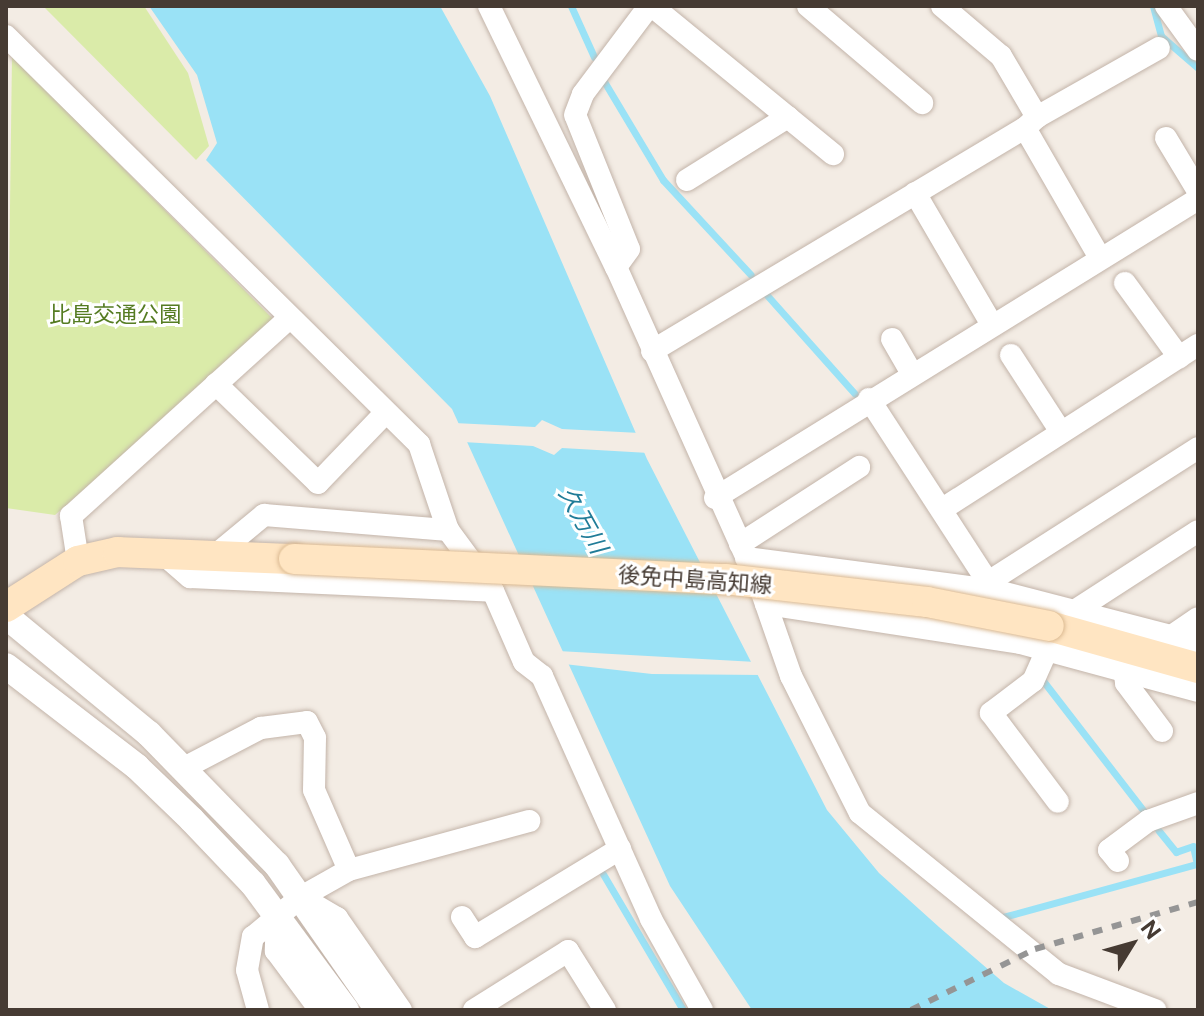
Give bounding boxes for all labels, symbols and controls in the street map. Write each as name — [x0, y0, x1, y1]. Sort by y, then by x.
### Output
park label: 比島交通公園 — [49, 302, 181, 328]
water label: 久万川 — [553, 482, 613, 558]
street label: 後免中島高知線 — [617, 561, 773, 599]
north arrow — [1092, 904, 1172, 984]
text: N — [1136, 915, 1167, 944]

